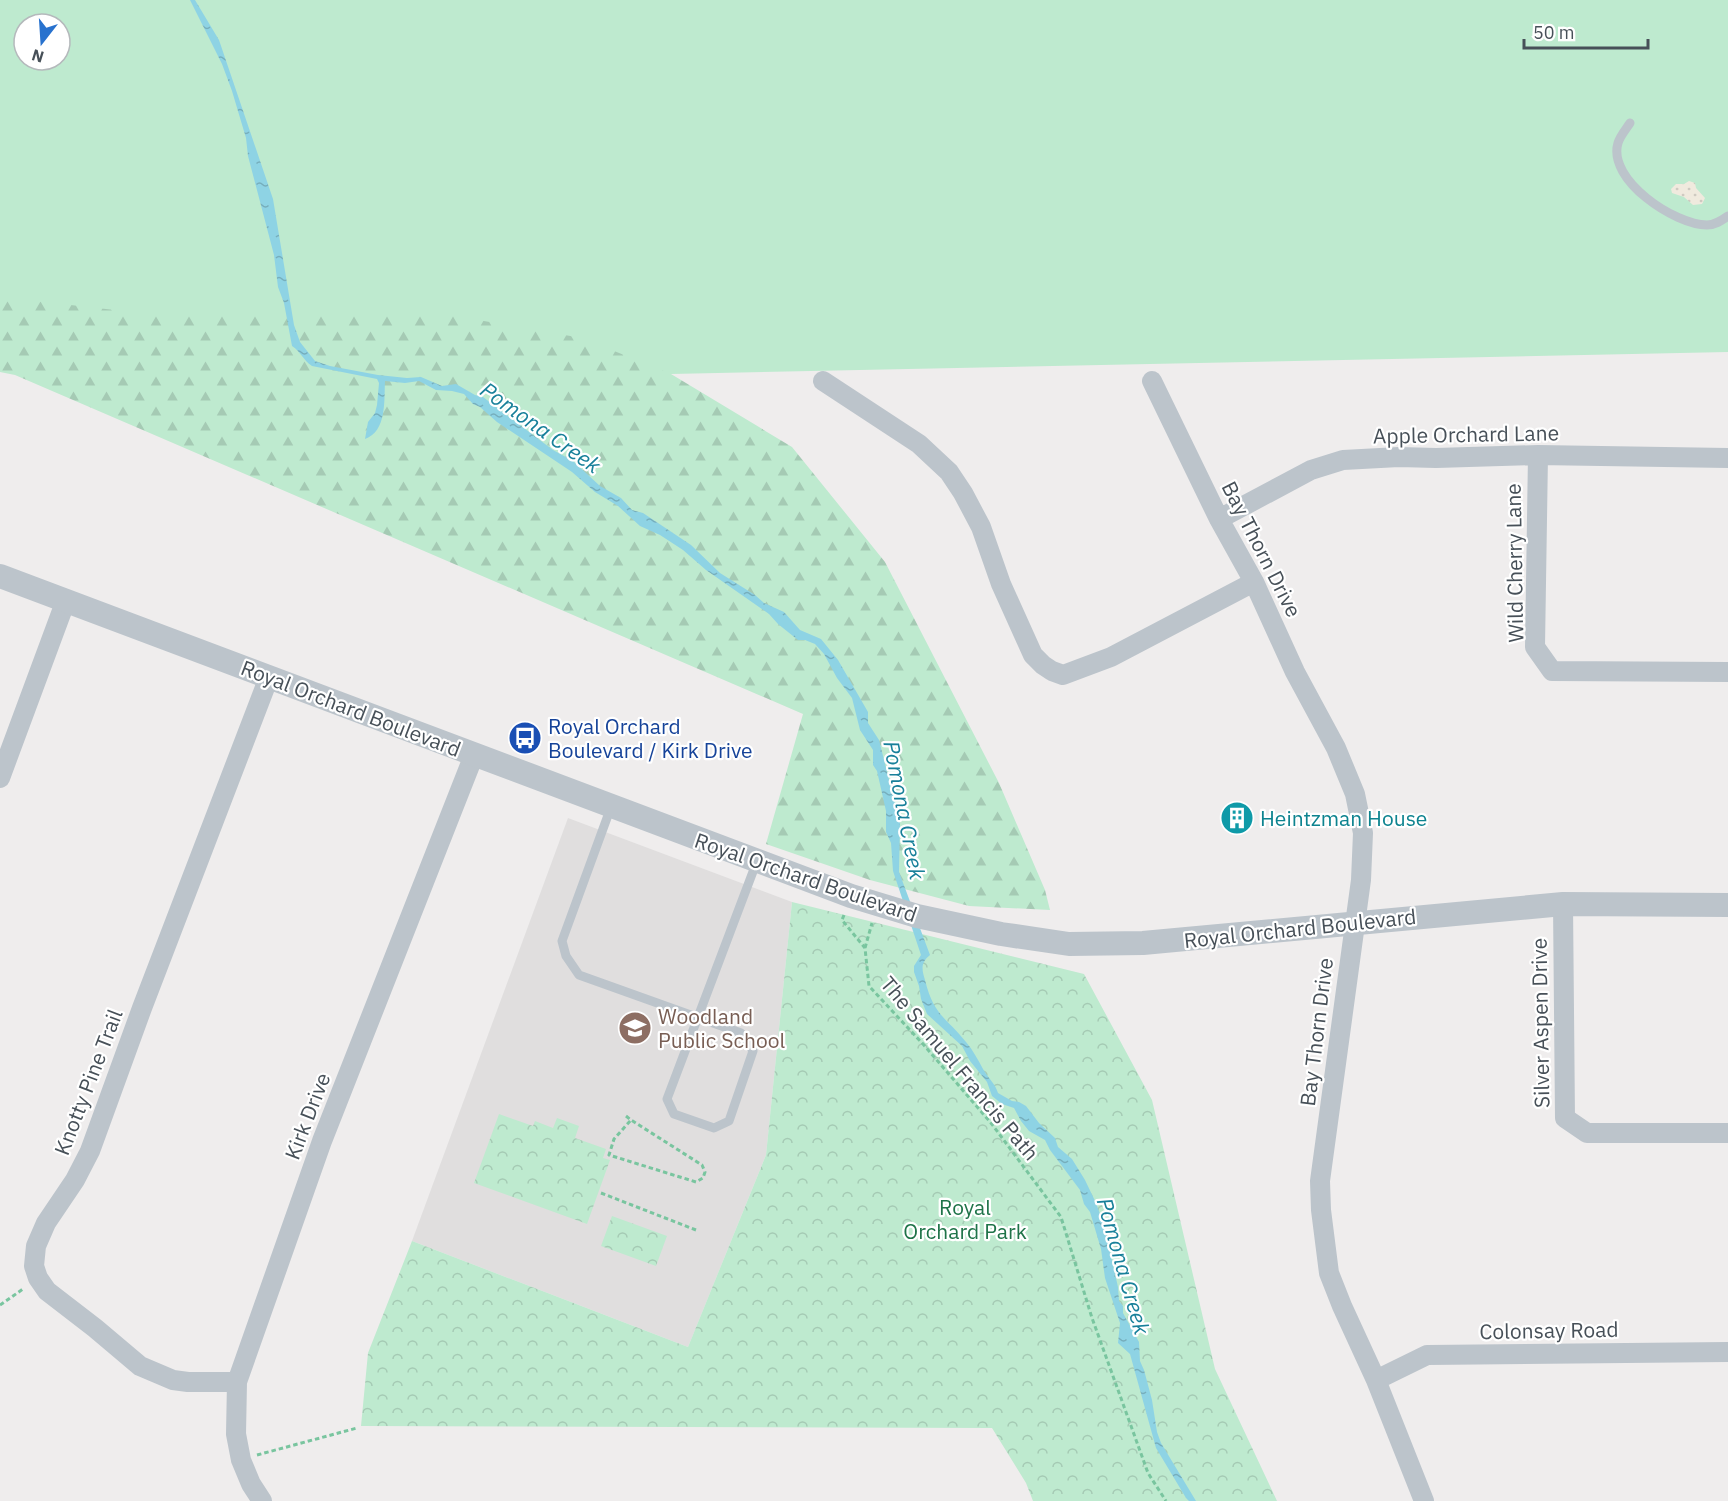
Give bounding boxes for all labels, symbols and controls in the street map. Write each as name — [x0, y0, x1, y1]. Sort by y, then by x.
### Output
north arrow — [12, 12, 72, 72]
scale bar — [1524, 12, 1648, 50]
text: 50 m — [1533, 21, 1575, 44]
text: N — [29, 45, 46, 68]
water label: Pomona Creek — [475, 375, 608, 480]
street label: Apple Orchard Lane — [1373, 418, 1559, 450]
street label: Bay Thorn Drive — [1216, 476, 1308, 622]
street label: Wild Cherry Lane — [1499, 483, 1529, 643]
street label: Royal Orchard Boulevard — [237, 653, 465, 763]
place label: Royal Orchard Boulevard / Kirk Drive — [548, 712, 753, 764]
bus stop icon: Royal Orchard Boulevard / Kirk Drive — [507, 720, 543, 756]
water label: Pomona Creek — [877, 738, 933, 883]
building icon: Heintzman House — [1219, 800, 1255, 836]
place label: Heintzman House — [1260, 804, 1427, 832]
street label: Royal Orchard Boulevard — [691, 826, 921, 928]
street label: Royal Orchard Boulevard — [1183, 902, 1417, 954]
street label: Silver Aspen Drive — [1525, 938, 1555, 1108]
street label: Bay Thorn Drive — [1293, 956, 1339, 1108]
street label: The Samuel Francis Path — [875, 970, 1045, 1166]
place label: Woodland Public School — [658, 1002, 786, 1054]
street label: Knotty Pine Trail — [47, 1005, 129, 1159]
school or university icon: Woodland Public School — [617, 1010, 653, 1046]
street label: Kirk Drive — [278, 1068, 336, 1164]
park label: Royal Orchard Park — [903, 1193, 1027, 1245]
water label: Pomona Creek — [1091, 1194, 1158, 1338]
street label: Colonsay Road — [1479, 1315, 1619, 1345]

